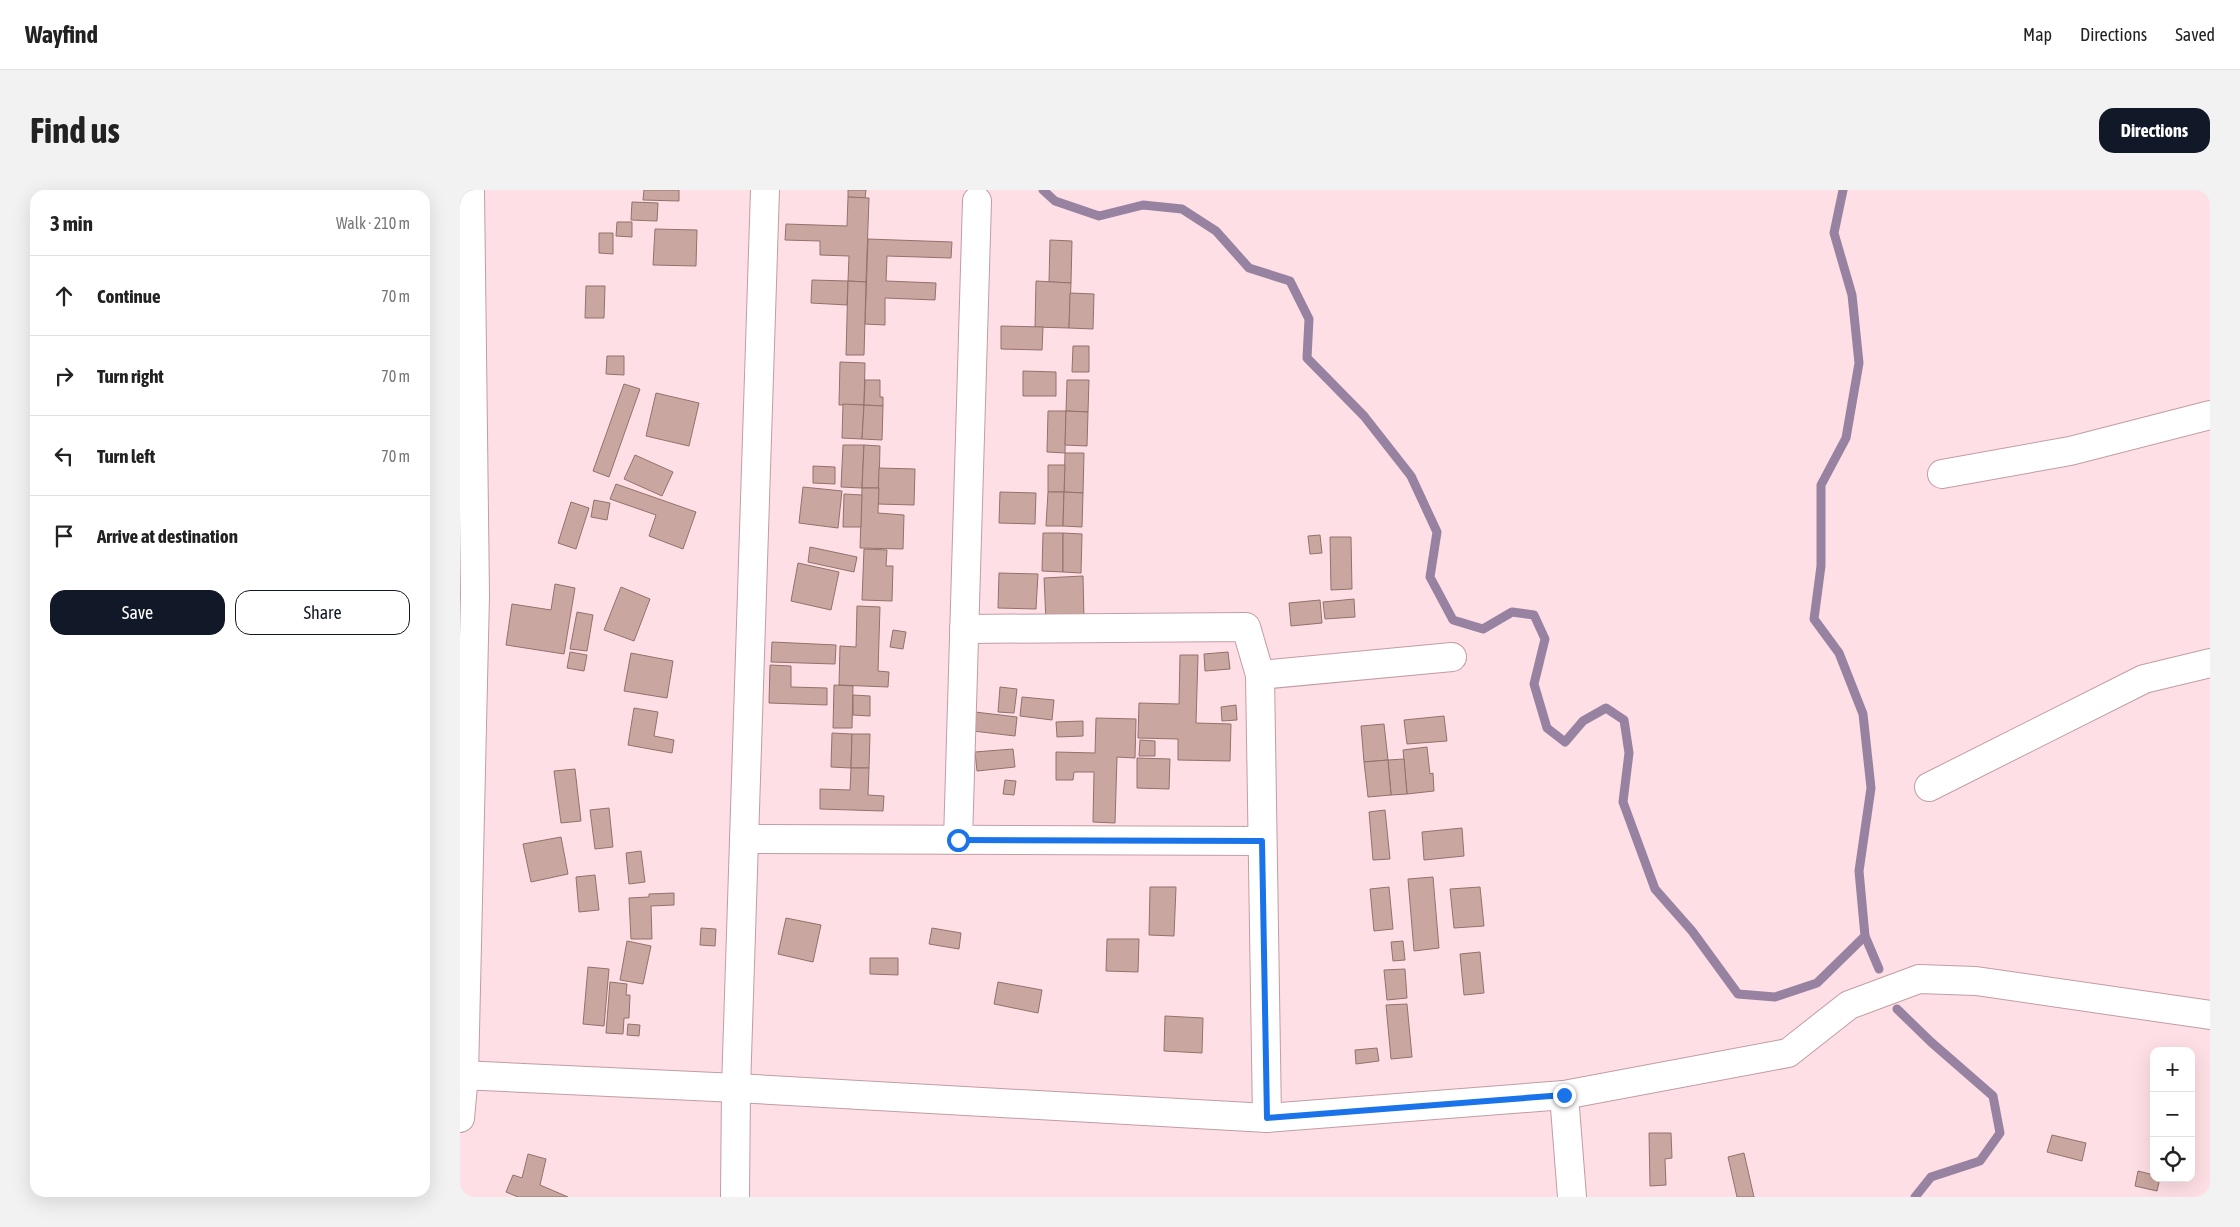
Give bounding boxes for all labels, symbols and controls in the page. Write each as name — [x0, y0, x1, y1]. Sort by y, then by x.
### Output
text: Wayfind — [25, 21, 98, 48]
text: Map — [2023, 24, 2052, 45]
text: Directions — [2080, 24, 2147, 45]
text: Saved — [2175, 24, 2215, 45]
button: Directions — [2099, 108, 2210, 153]
text: Find us — [30, 110, 120, 150]
text: 3 min — [50, 211, 93, 235]
text: Walk · 210 m — [336, 214, 410, 232]
icon: ahead — [50, 282, 78, 310]
text: Continue — [97, 285, 161, 307]
text: 70 m — [381, 287, 410, 305]
icon: right — [50, 362, 78, 390]
text: Turn right — [97, 365, 164, 387]
text: 70 m — [381, 367, 410, 385]
icon: left — [50, 442, 78, 470]
text: Turn left — [97, 445, 155, 467]
text: 70 m — [381, 447, 410, 465]
icon: arrive — [50, 522, 78, 550]
text: Arrive at destination — [97, 525, 238, 547]
button: Save — [50, 590, 225, 635]
button: Share — [235, 590, 410, 635]
route start — [947, 829, 970, 852]
map controls — [2150, 1047, 2195, 1182]
button: + — [2150, 1047, 2195, 1092]
route end — [1553, 1084, 1576, 1107]
button: − — [2150, 1092, 2195, 1137]
button: locate — [2150, 1137, 2195, 1182]

